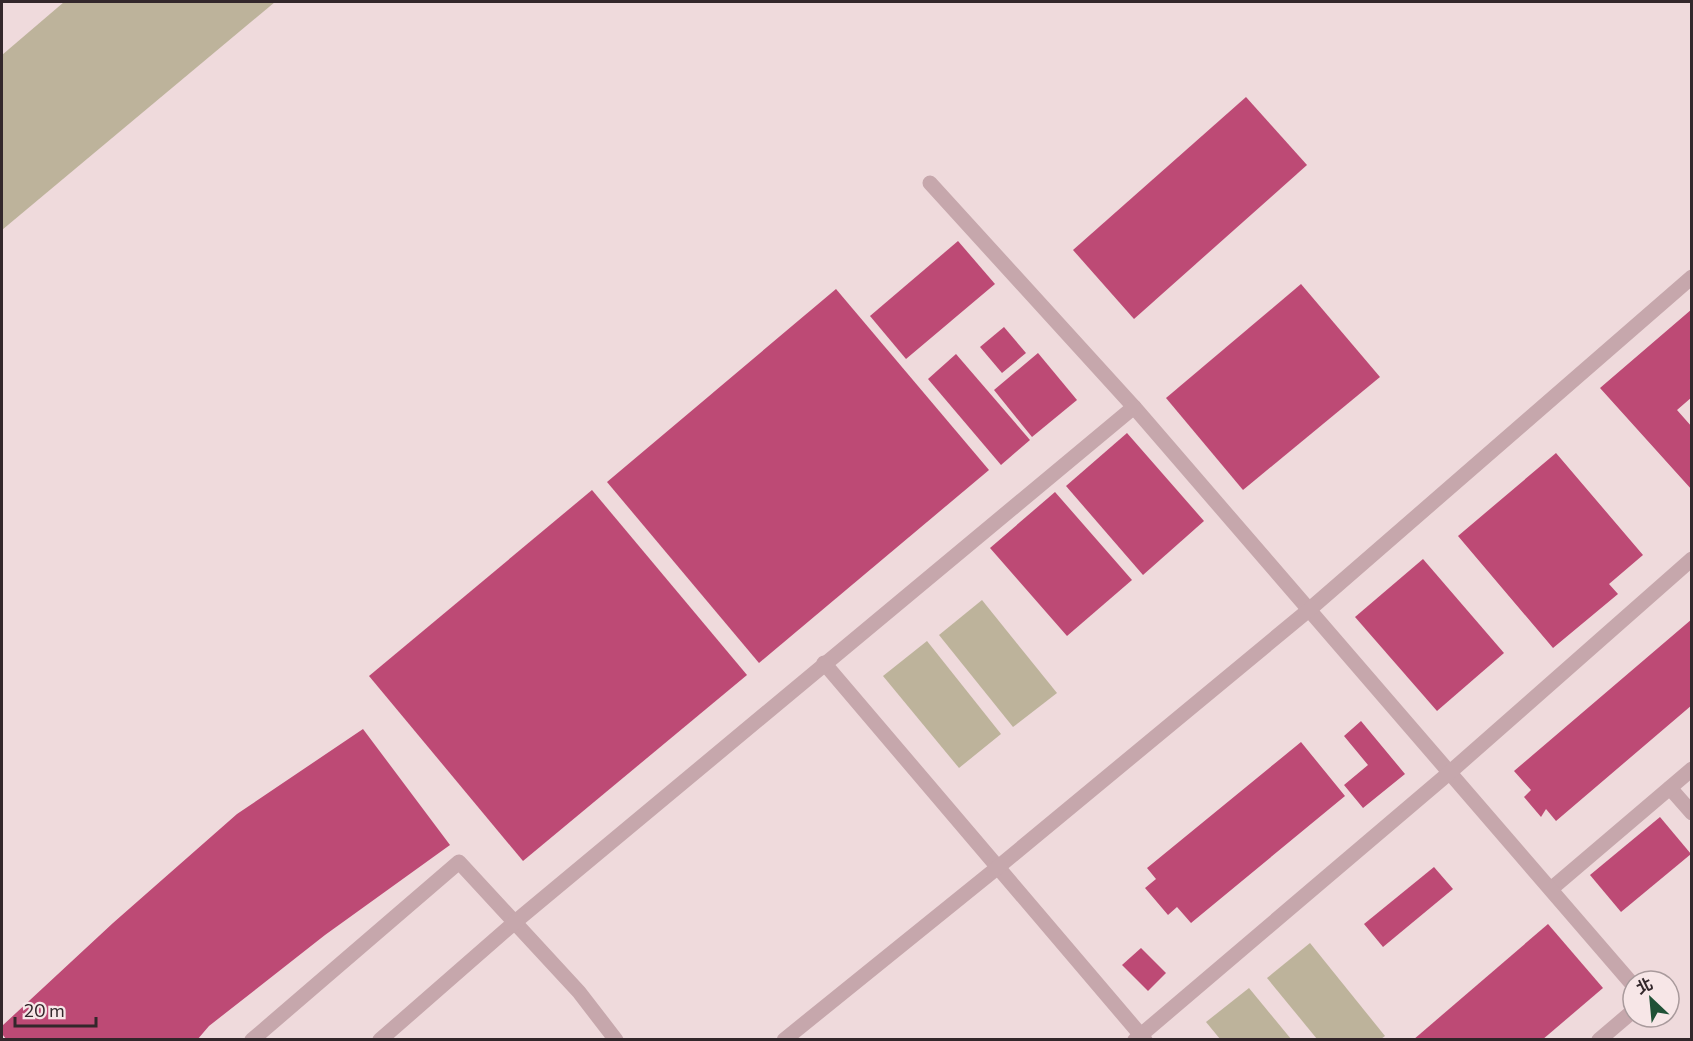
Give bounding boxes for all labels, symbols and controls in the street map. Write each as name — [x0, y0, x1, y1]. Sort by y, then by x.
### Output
north arrow — [1621, 969, 1681, 1029]
text: 北 — [1633, 973, 1656, 997]
scale bar — [15, 990, 96, 1028]
text: 20 m — [24, 999, 65, 1021]

